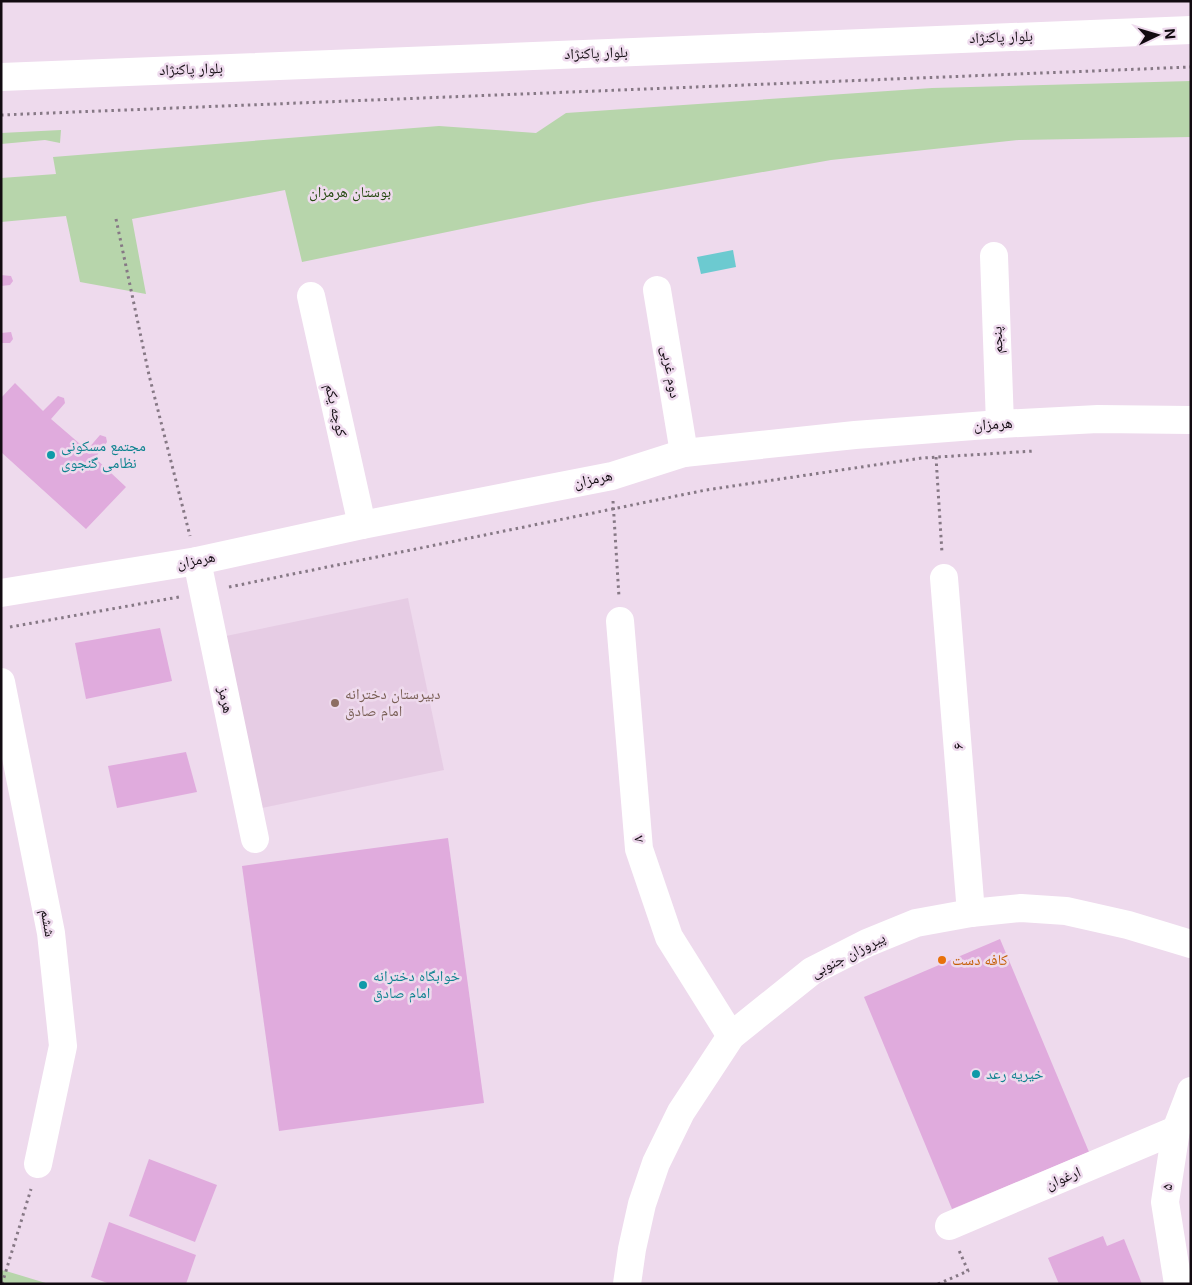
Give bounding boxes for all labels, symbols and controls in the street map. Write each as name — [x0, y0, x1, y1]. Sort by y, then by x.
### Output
north arrow — [1132, 10, 1182, 60]
street label: بلوار پاکنژاد — [969, 26, 1033, 47]
text: N — [1162, 28, 1179, 40]
street label: بلوار پاکنژاد — [564, 42, 628, 63]
street label: بلوار پاکنژاد — [159, 58, 223, 79]
park label: بوستان هرمزان — [309, 182, 391, 202]
street label: پنجم — [987, 326, 1007, 354]
street label: دوم غربی — [657, 344, 685, 400]
street label: کوچه یکم — [320, 382, 352, 438]
street label: هرمزان — [973, 413, 1013, 435]
place label: مجتمع مسکونی نظامی گنجوی — [61, 436, 146, 473]
marker: مجتمع مسکونی نظامی گنجوی — [45, 449, 57, 461]
street label: هرمزان — [572, 465, 614, 493]
street label: هرمزان — [175, 546, 217, 574]
street label: هرمز — [214, 684, 239, 715]
place label: دبیرستان دخترانه امام صادق — [345, 684, 441, 721]
marker: دبیرستان دخترانه امام صادق — [329, 697, 341, 709]
street label: ۶ — [948, 742, 967, 750]
street label: ۸ — [628, 834, 647, 843]
street label: ششم — [36, 908, 60, 939]
street label: پیروزان جنوبی — [807, 928, 889, 982]
place label: کافه دست — [952, 950, 1008, 969]
marker: کافه دست — [936, 954, 948, 966]
place label: خوابگاه دخترانه امام صادق — [373, 966, 460, 1003]
marker: خوابگاه دخترانه امام صادق — [357, 979, 369, 991]
place label: خیریه رعد — [986, 1064, 1044, 1083]
marker: خیریه رعد — [970, 1068, 982, 1080]
street label: ارغوان — [1042, 1162, 1084, 1194]
street label: ۵ — [1157, 1182, 1176, 1192]

